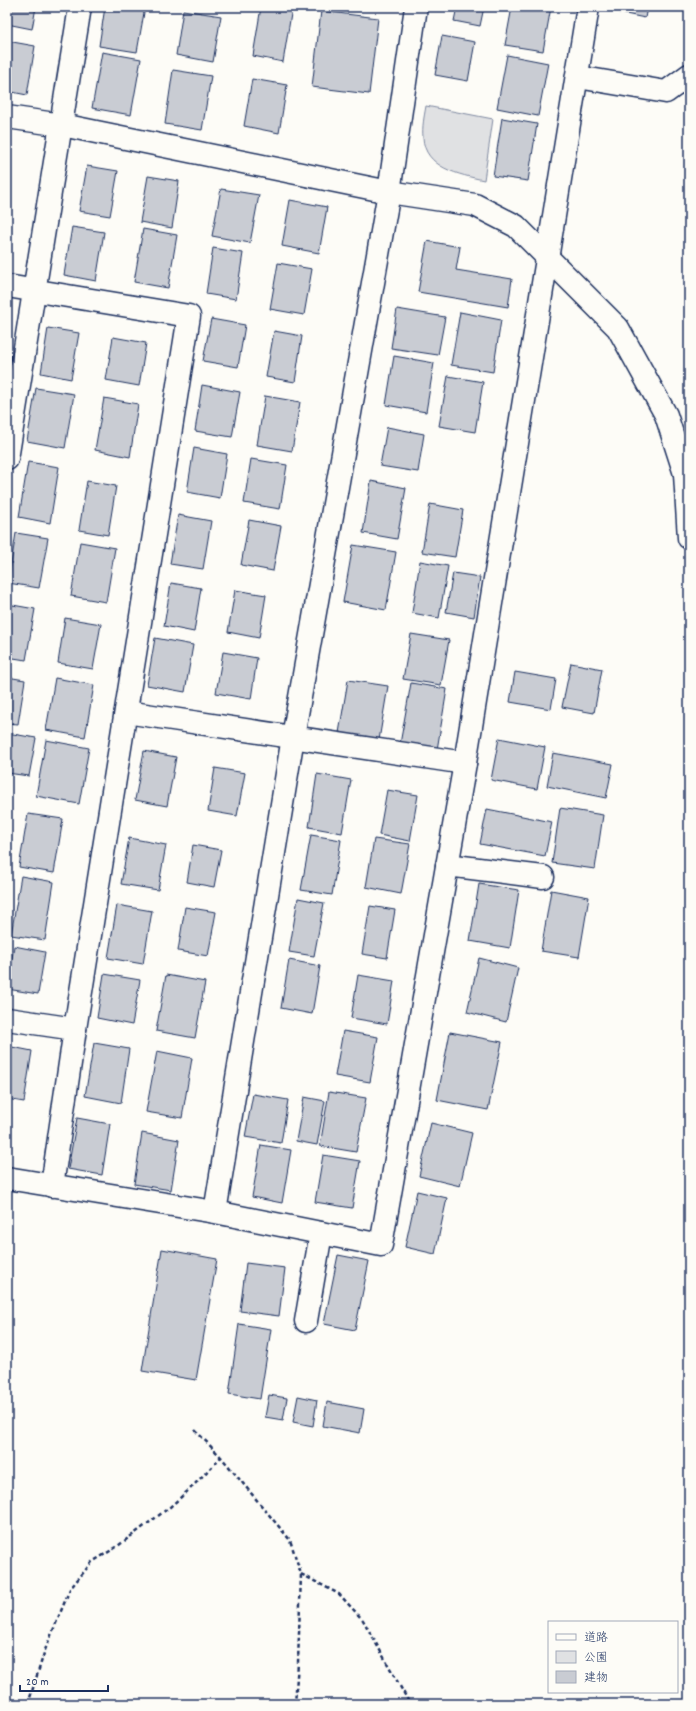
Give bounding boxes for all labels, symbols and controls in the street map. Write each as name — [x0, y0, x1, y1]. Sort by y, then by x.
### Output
legend — [548, 1621, 678, 1693]
text: 道路 — [584, 1630, 608, 1647]
text: 公園 — [584, 1650, 608, 1667]
scale bar — [20, 1667, 108, 1693]
text: 建物 — [584, 1670, 608, 1687]
text: 20 m — [26, 1674, 49, 1691]

